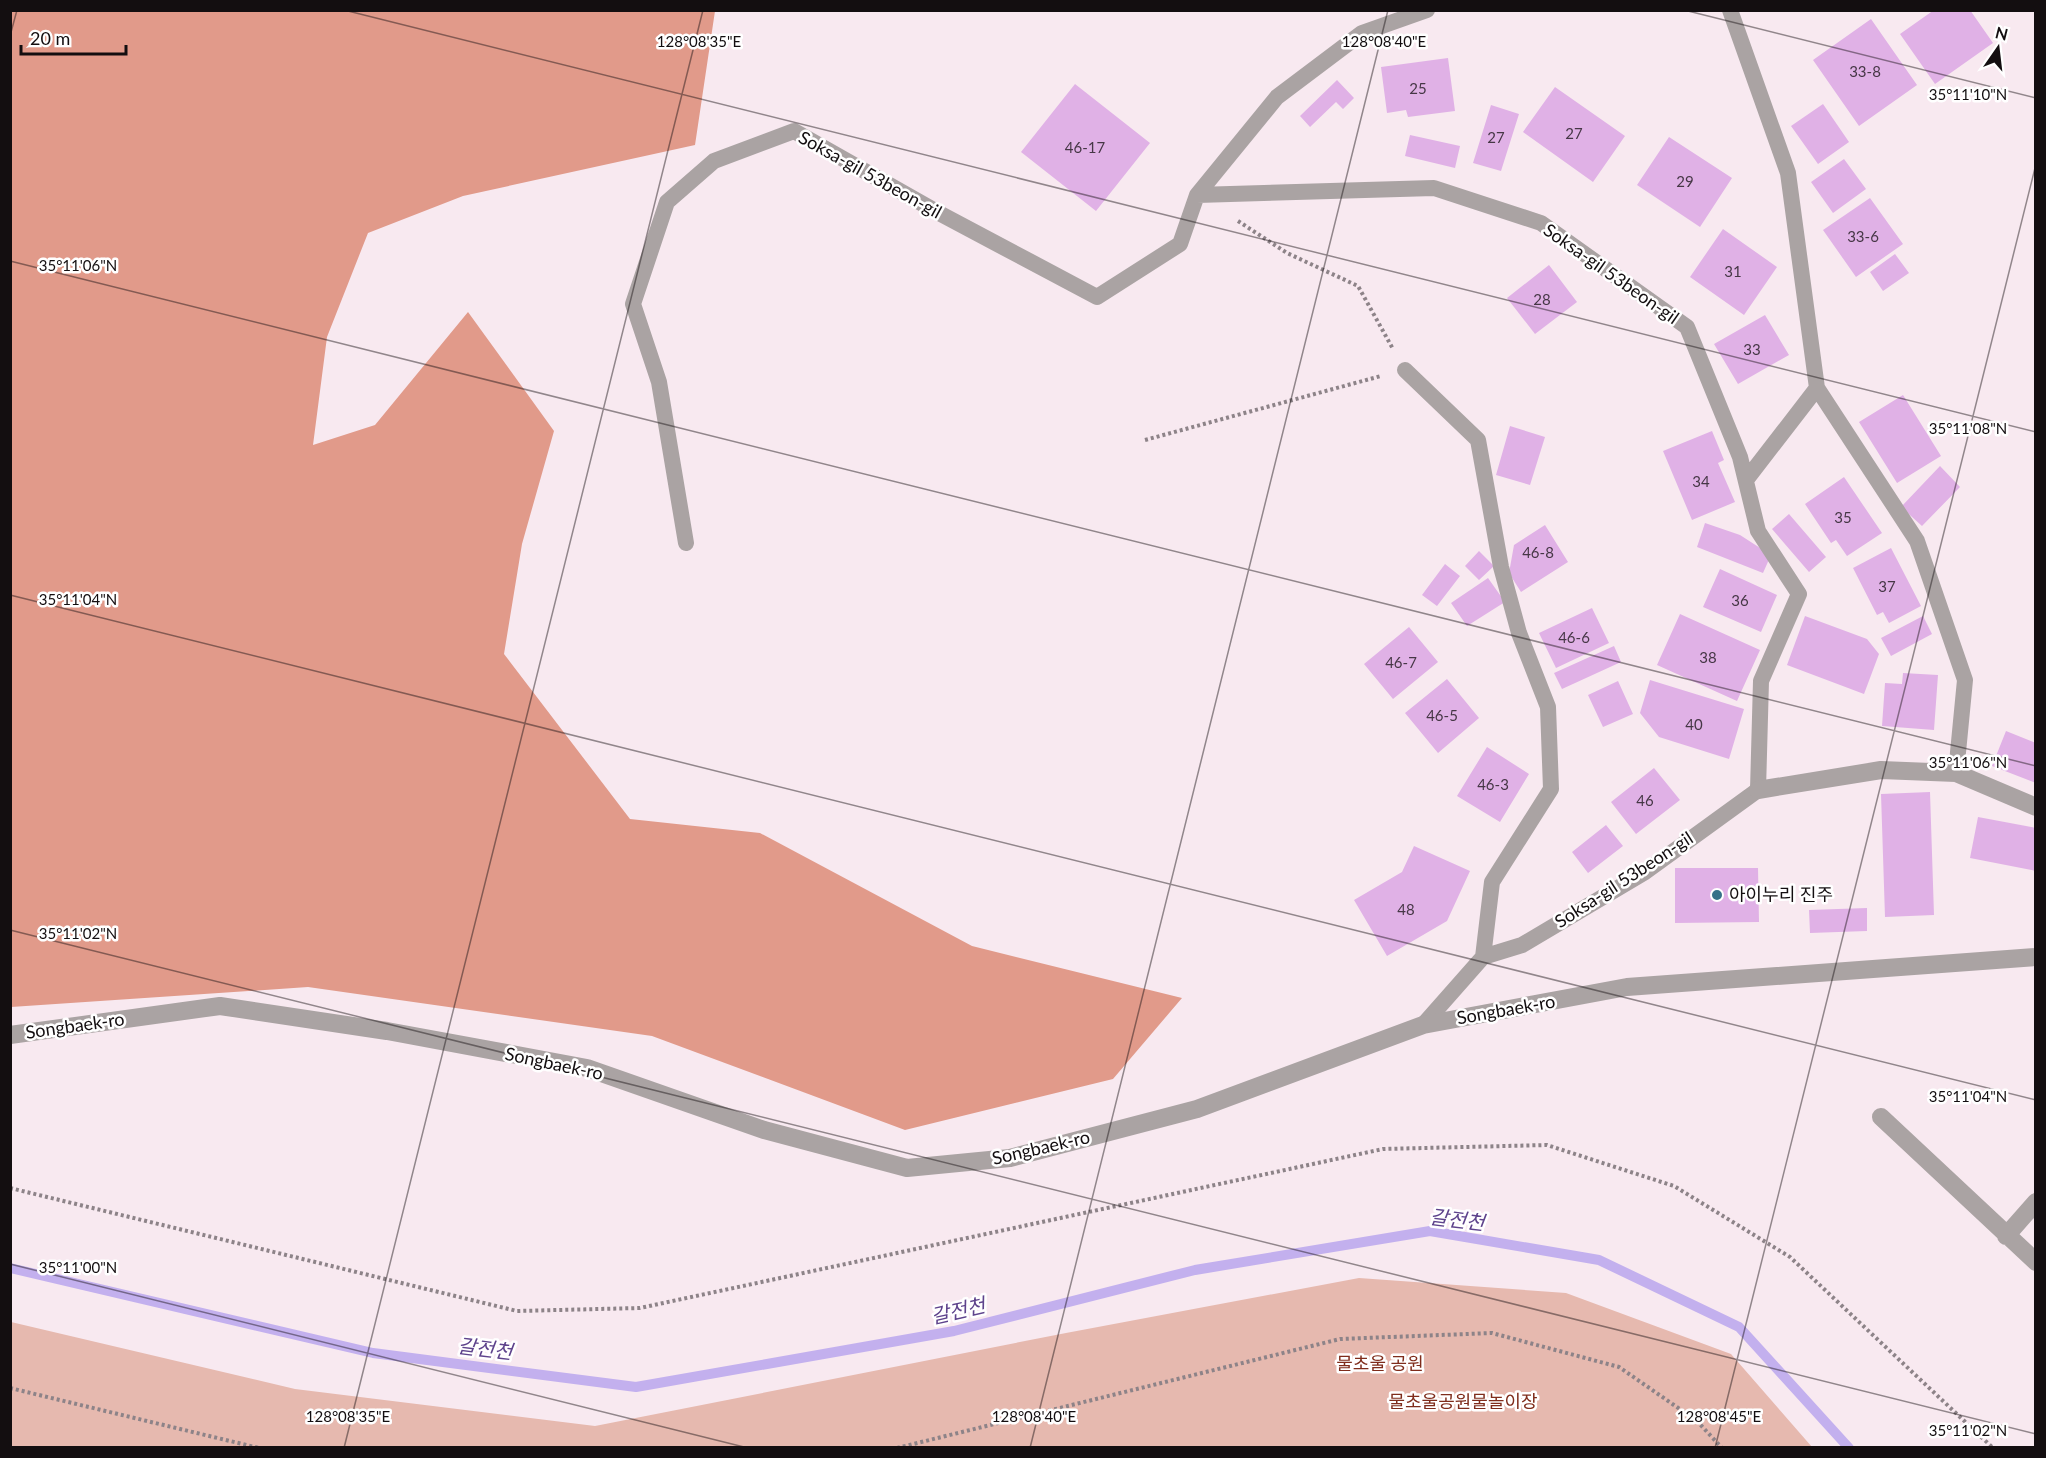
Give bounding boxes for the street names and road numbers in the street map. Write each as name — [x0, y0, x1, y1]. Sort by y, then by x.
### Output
street label: Soksa-gil 53beon-gil — [795, 126, 946, 223]
street label: Soksa-gil 53beon-gil — [1540, 218, 1684, 328]
street label: Soksa-gil 53beon-gil — [1550, 826, 1697, 932]
street label: Songbaek-ro — [1455, 990, 1557, 1029]
street label: Songbaek-ro — [24, 1007, 126, 1043]
street label: Songbaek-ro — [503, 1042, 605, 1084]
street label: Songbaek-ro — [990, 1125, 1092, 1169]

